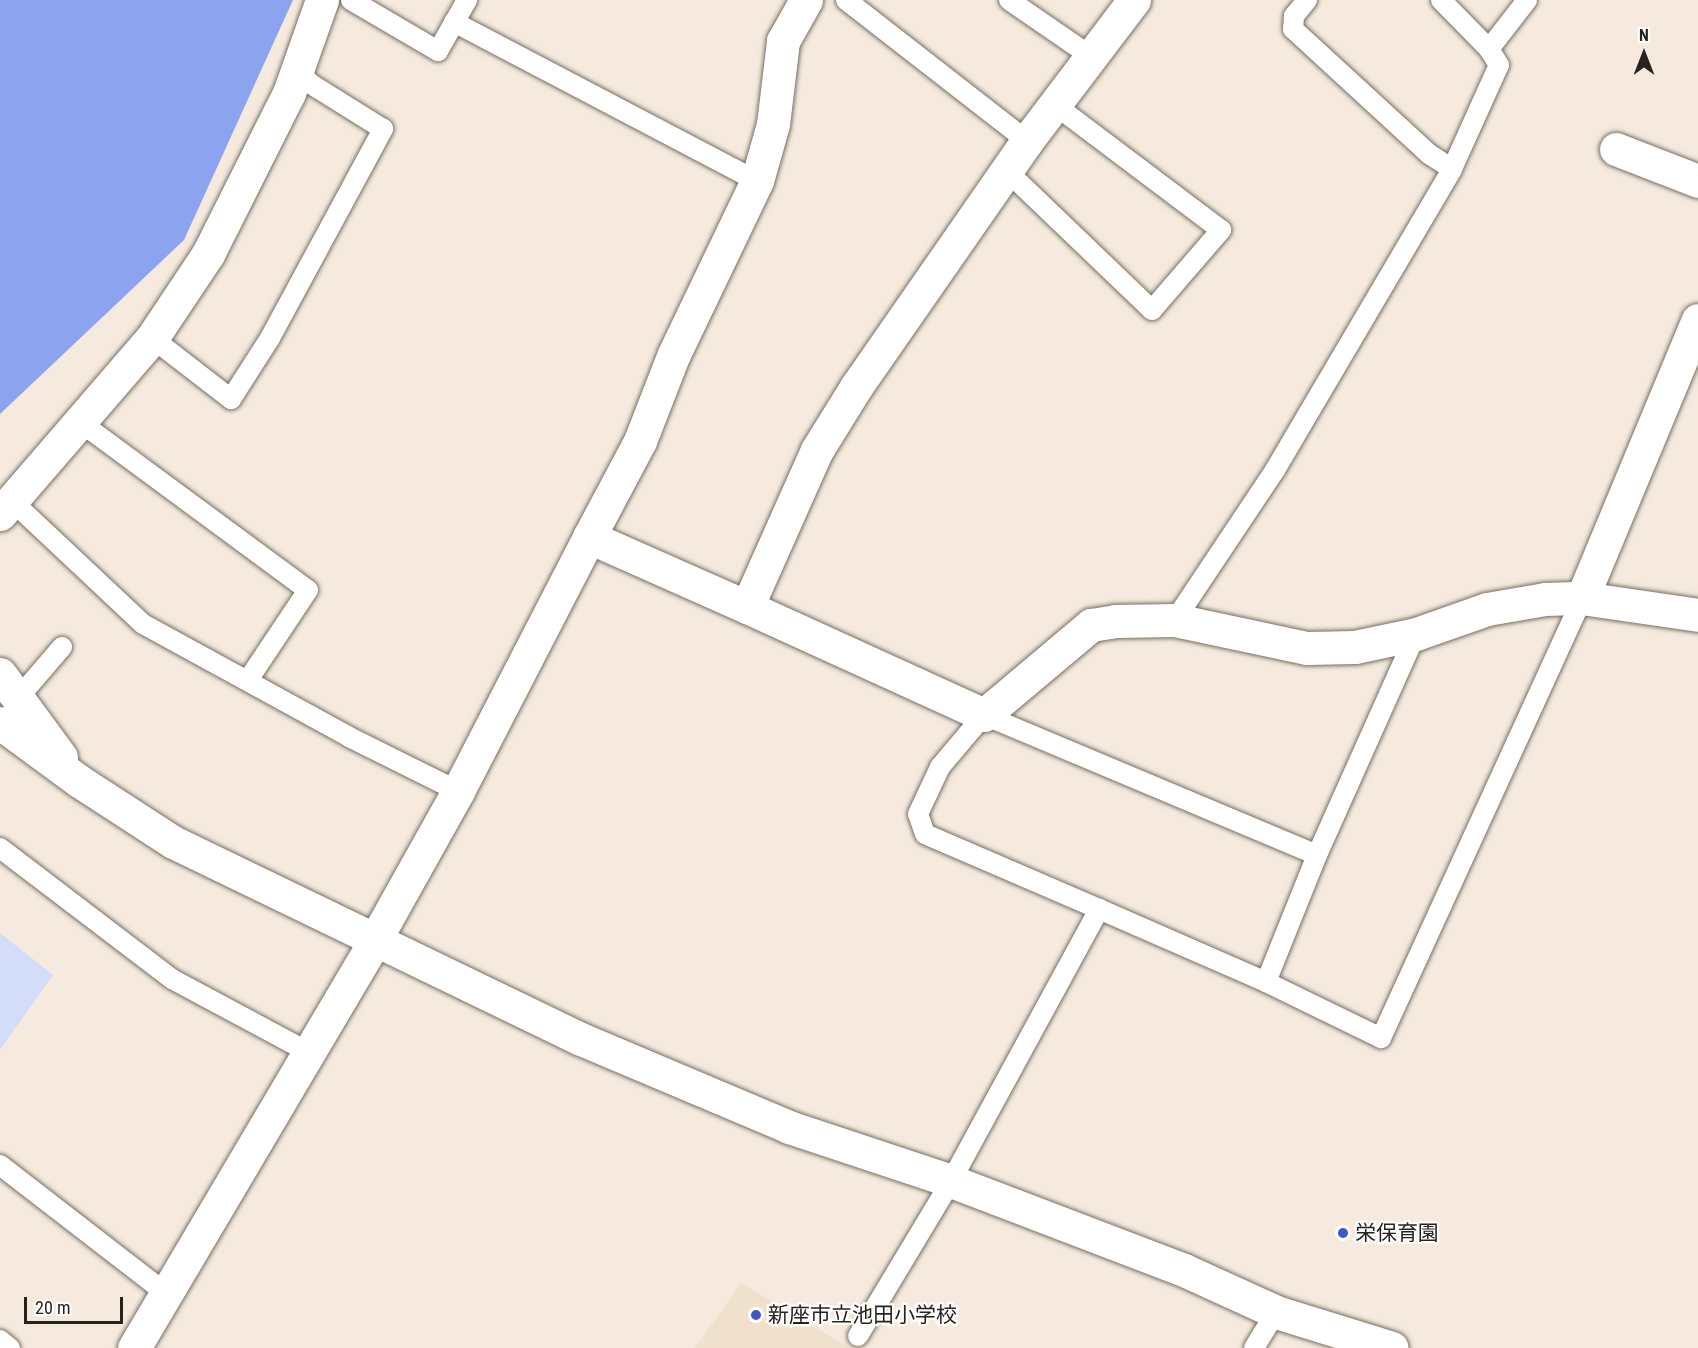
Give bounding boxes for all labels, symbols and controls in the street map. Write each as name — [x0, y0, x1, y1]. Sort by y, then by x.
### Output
north arrow — [1614, 24, 1674, 84]
text: N — [1639, 26, 1649, 45]
place label: 栄保育園 — [1355, 1220, 1439, 1246]
marker: 栄保育園 — [1336, 1226, 1350, 1240]
scale bar — [27, 1285, 126, 1323]
text: 20 m — [35, 1297, 70, 1318]
place label: 新座市立池田小学校 — [768, 1302, 957, 1328]
marker: 新座市立池田小学校 — [749, 1308, 763, 1322]

